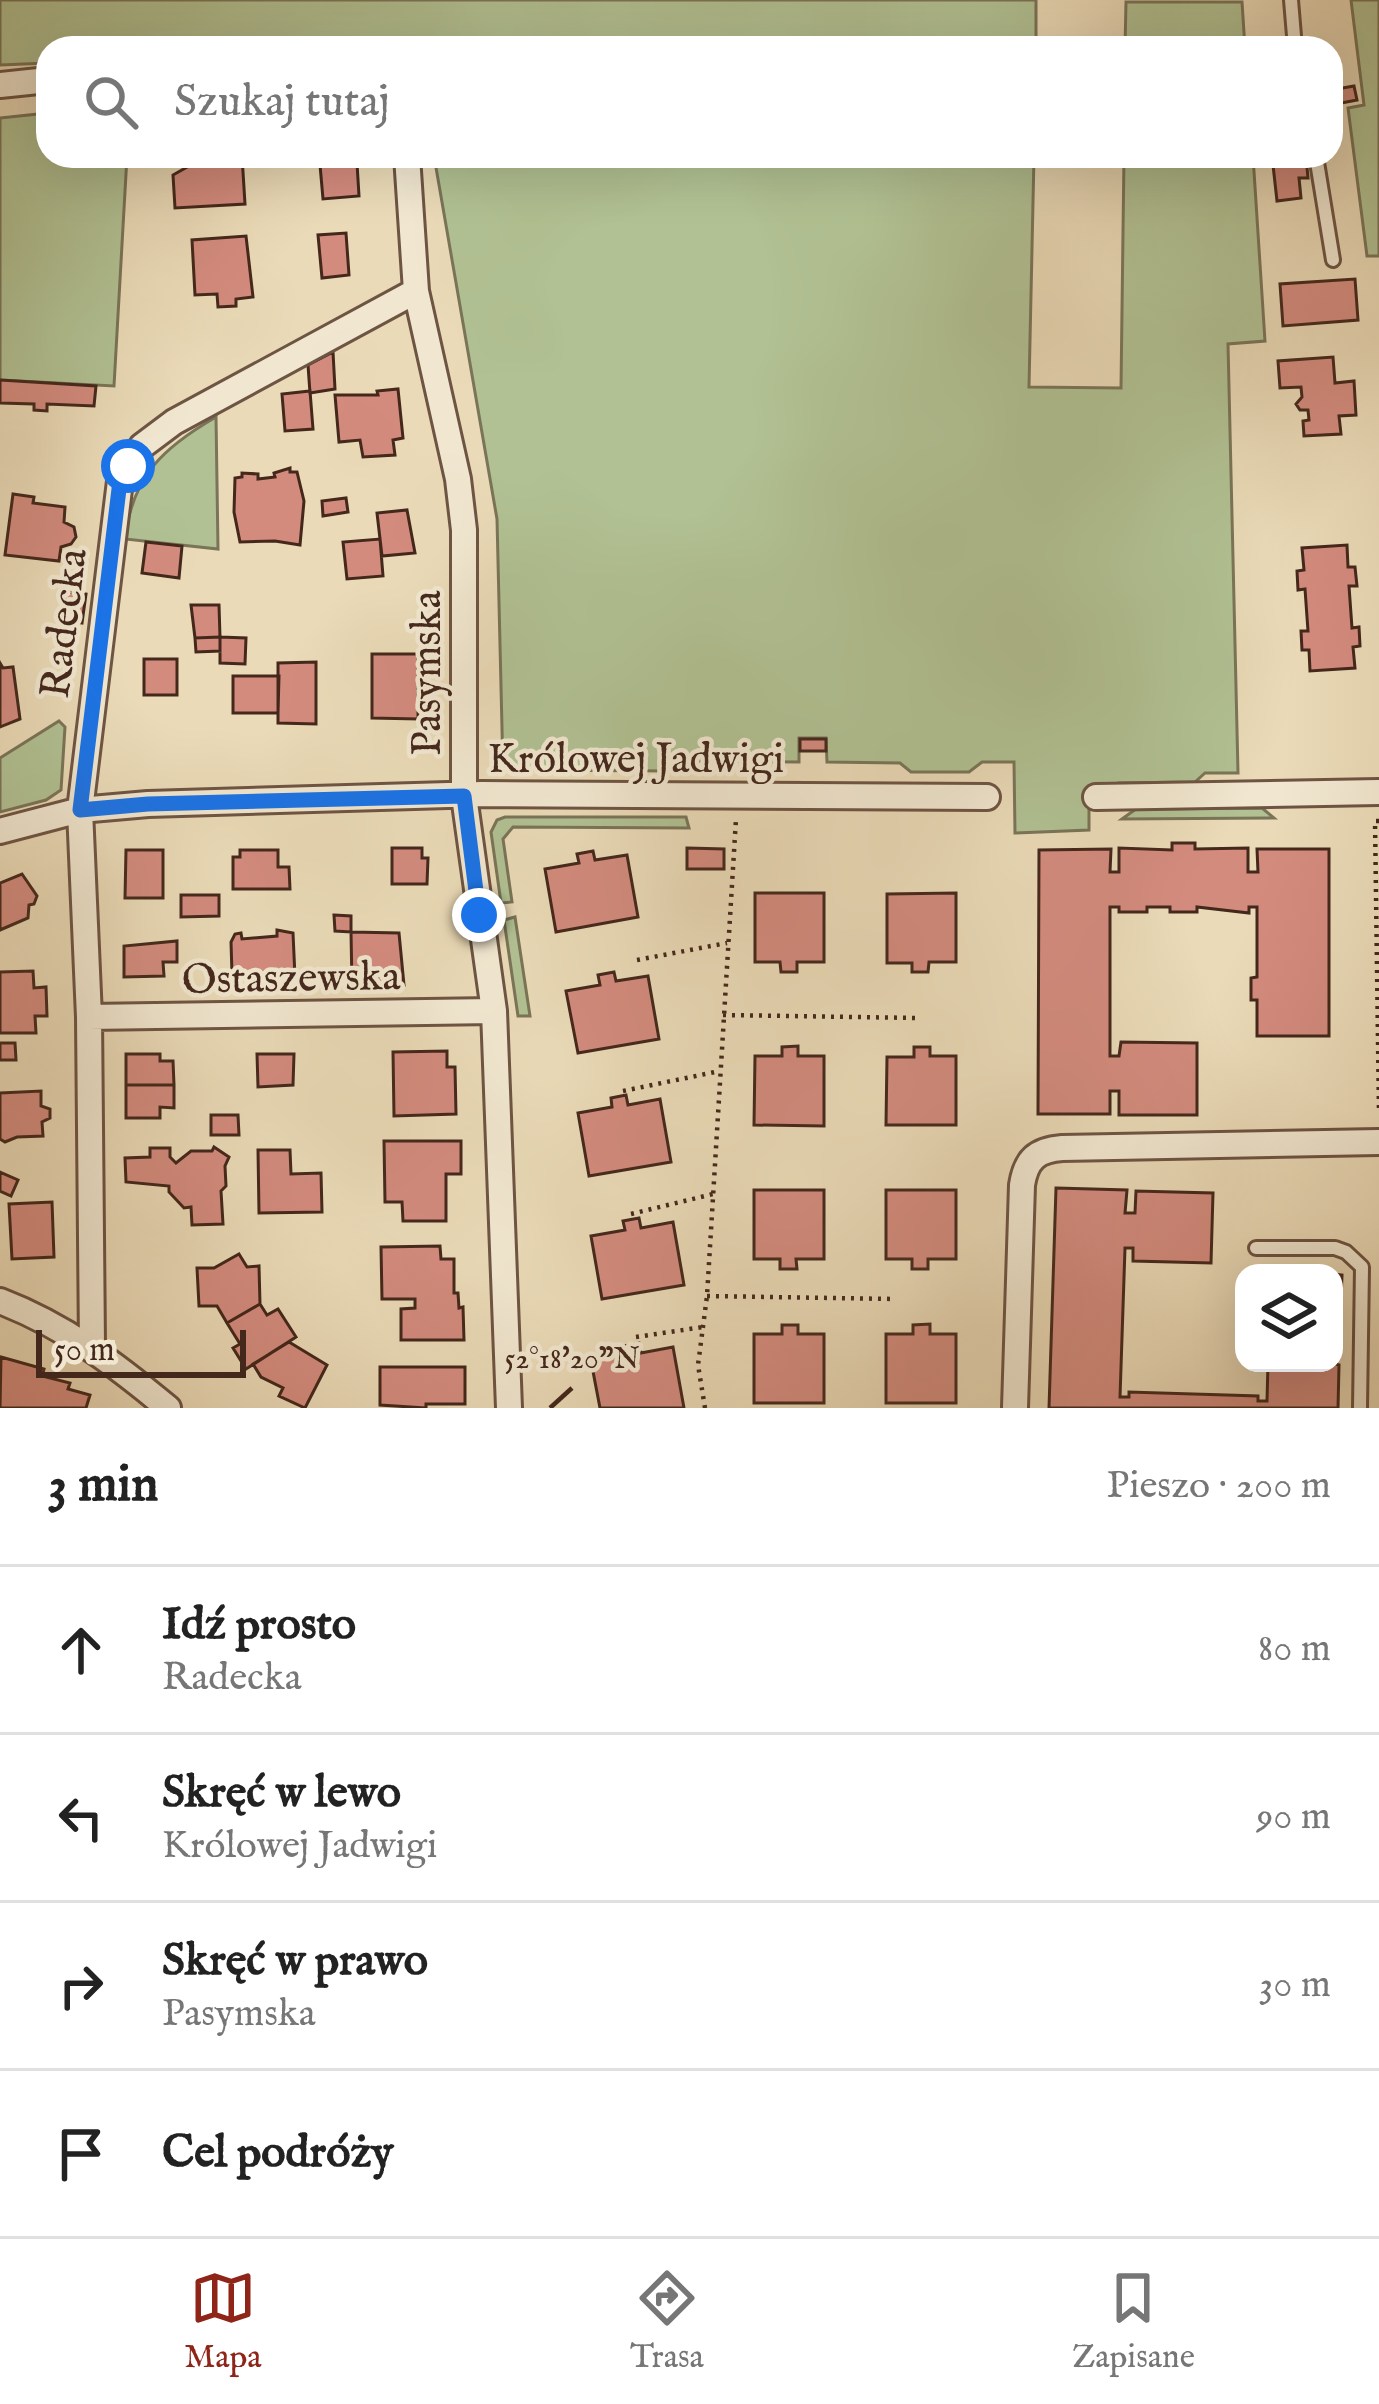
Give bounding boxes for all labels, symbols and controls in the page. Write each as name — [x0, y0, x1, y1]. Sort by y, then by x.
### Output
search box — [36, 36, 1343, 168]
icon: search — [78, 69, 144, 135]
text: Szukaj tutaj — [174, 74, 390, 131]
route start — [101, 439, 155, 493]
street label: Radecka — [30, 545, 101, 701]
street label: Pasymska — [402, 589, 455, 756]
street label: Królowej Jadwigi — [488, 734, 784, 787]
route end — [452, 888, 506, 942]
street label: Ostaszewska — [181, 951, 402, 1008]
map controls — [1235, 1264, 1343, 1372]
button: layers — [1235, 1264, 1343, 1372]
scale bar — [36, 1324, 246, 1377]
text: 50 m — [54, 1330, 115, 1372]
text: 52°18'20"N — [504, 1341, 640, 1379]
text: 3 min — [48, 1454, 158, 1519]
text: Pieszo · 200 m — [1107, 1462, 1331, 1511]
text: Idź prosto — [162, 1597, 356, 1654]
icon: ahead — [48, 1617, 114, 1683]
text: 80 m — [1258, 1625, 1331, 1674]
text: Radecka — [162, 1654, 302, 1703]
text: Skręć w lewo — [162, 1765, 401, 1822]
icon: left — [48, 1785, 114, 1851]
text: 90 m — [1256, 1793, 1331, 1842]
text: Królowej Jadwigi — [162, 1822, 437, 1871]
text: Skręć w prawo — [162, 1933, 428, 1990]
icon: right — [48, 1953, 114, 2019]
text: 30 m — [1259, 1961, 1331, 2010]
text: Pasymska — [162, 1990, 316, 2039]
icon: arrive — [48, 2121, 114, 2187]
text: Cel podróży — [162, 2125, 393, 2182]
tab: Mapa — [184, 2265, 262, 2379]
tab: Trasa — [630, 2265, 704, 2379]
tab: Zapisane — [1072, 2265, 1195, 2379]

